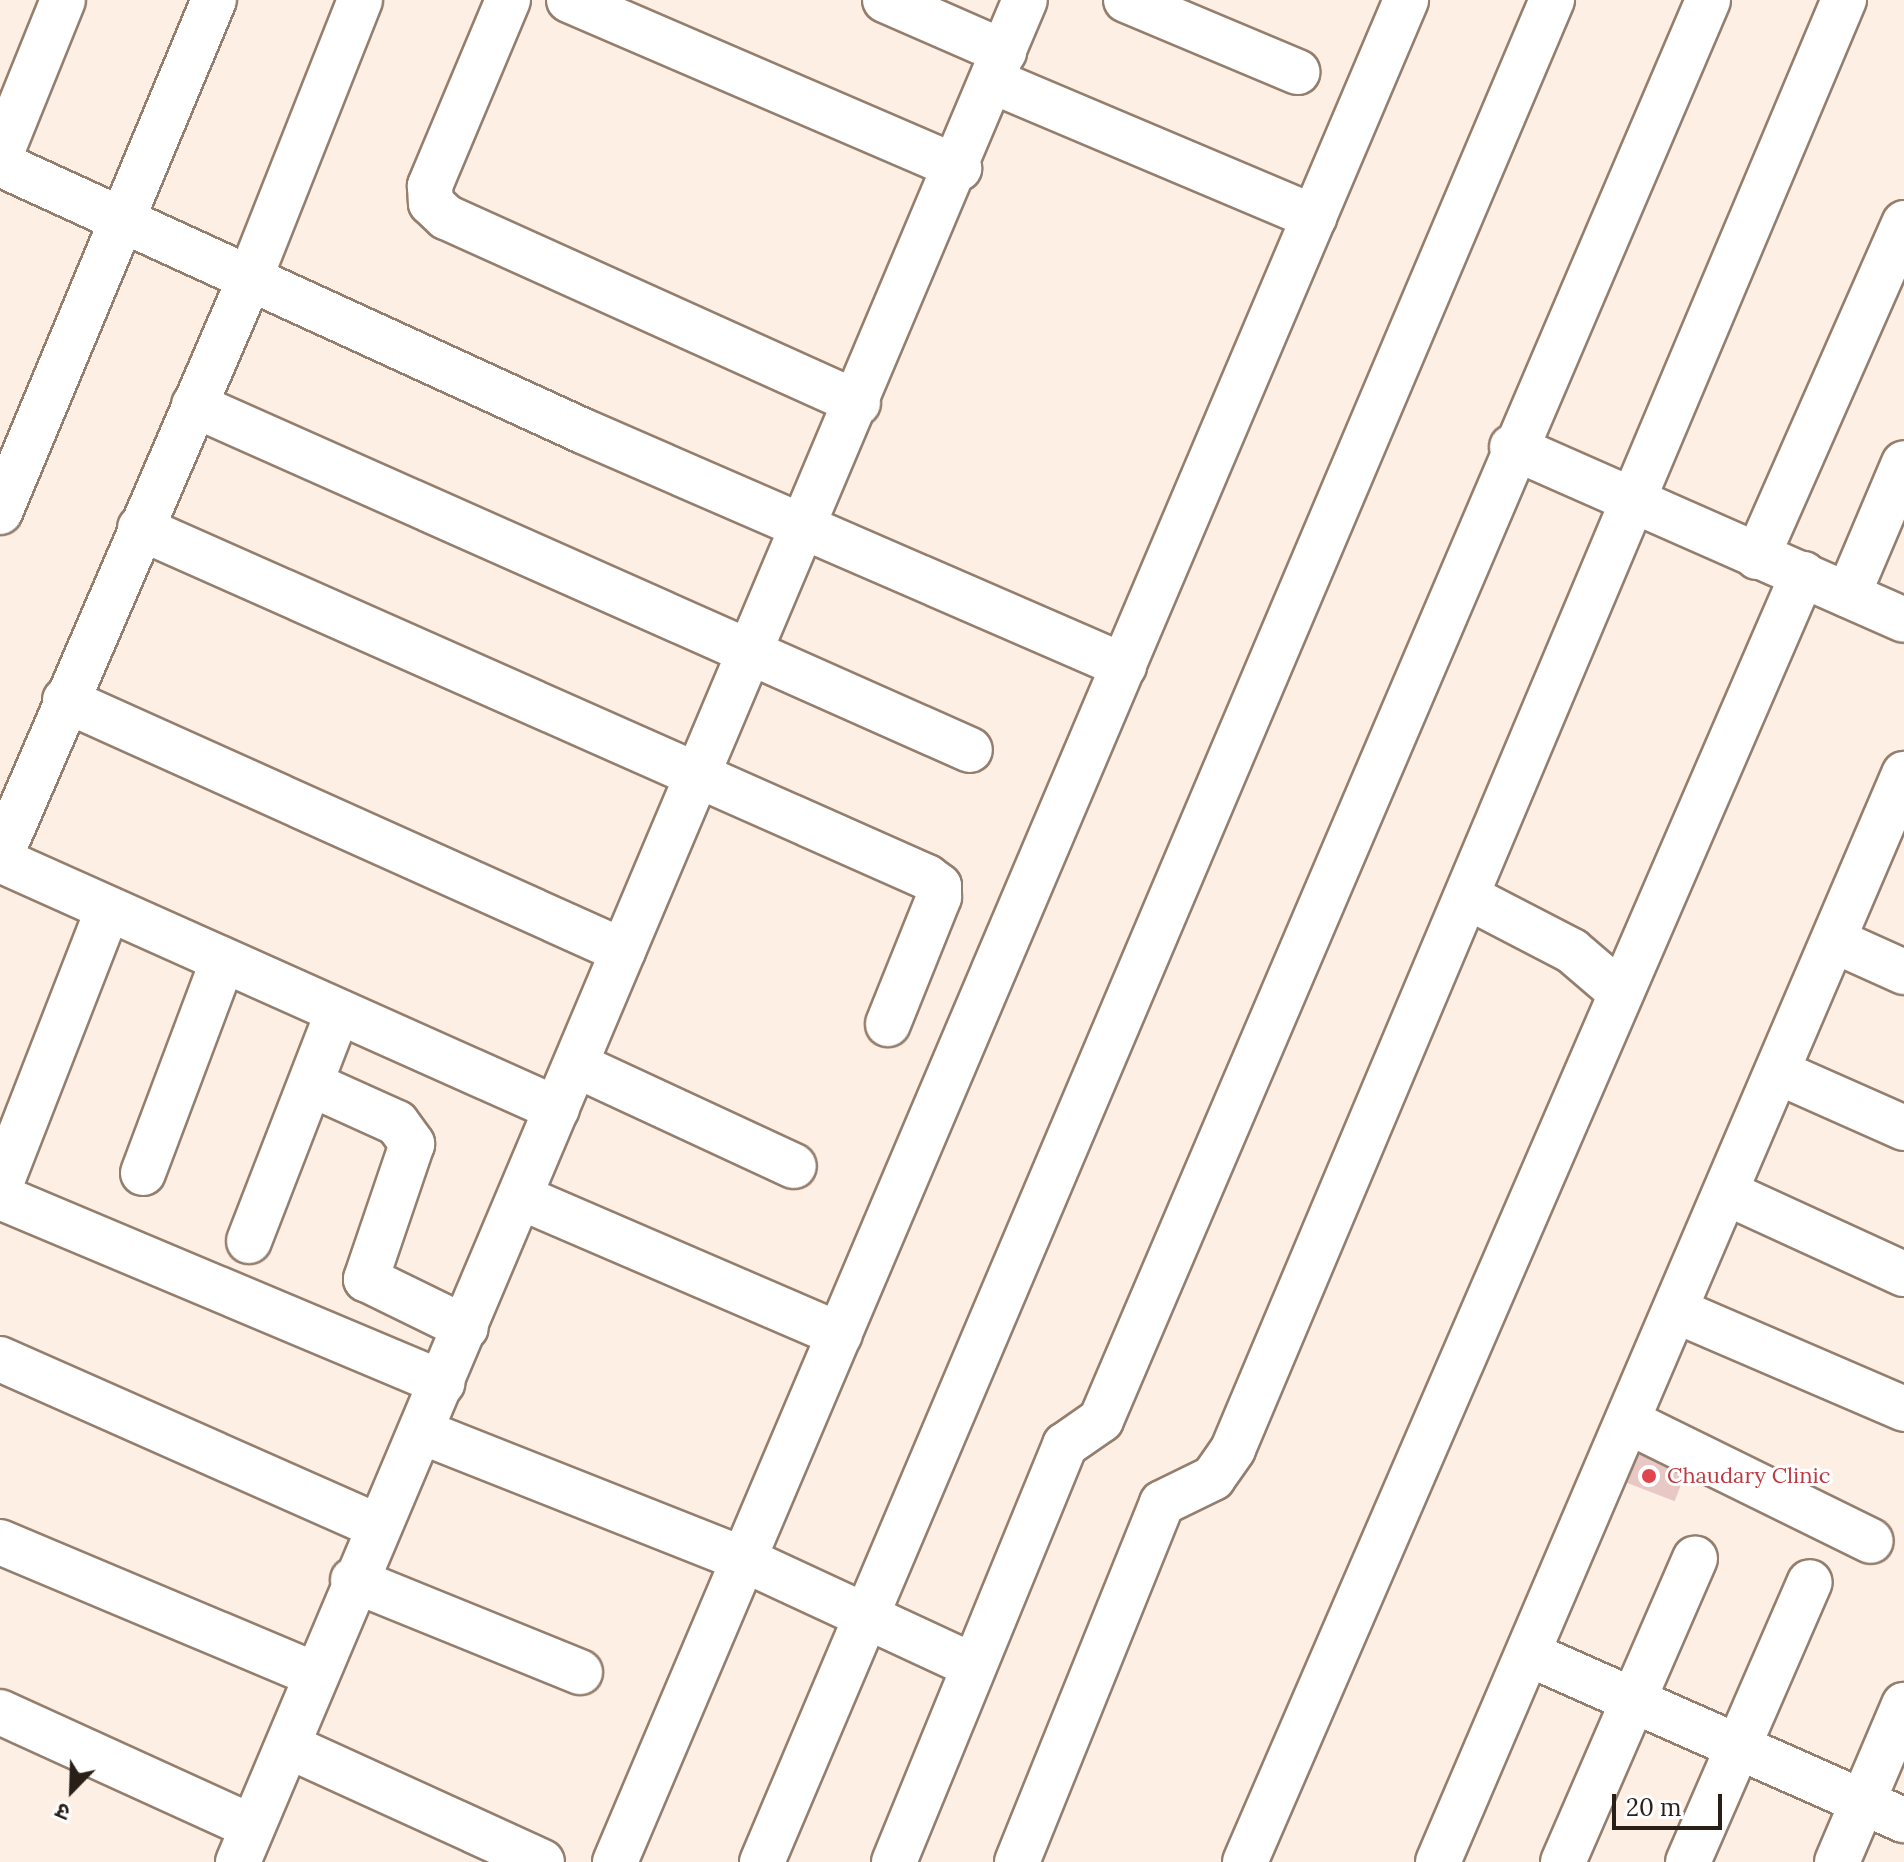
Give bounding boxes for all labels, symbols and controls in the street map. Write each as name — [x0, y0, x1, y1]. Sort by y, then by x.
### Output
place label: Chaudary Clinic — [1667, 1463, 1831, 1489]
marker: Chaudary Clinic — [1638, 1465, 1660, 1487]
north arrow — [32, 1750, 112, 1830]
scale bar — [1616, 1778, 1726, 1828]
text: 20 m — [1626, 1792, 1682, 1823]
text: उ — [51, 1797, 74, 1827]

